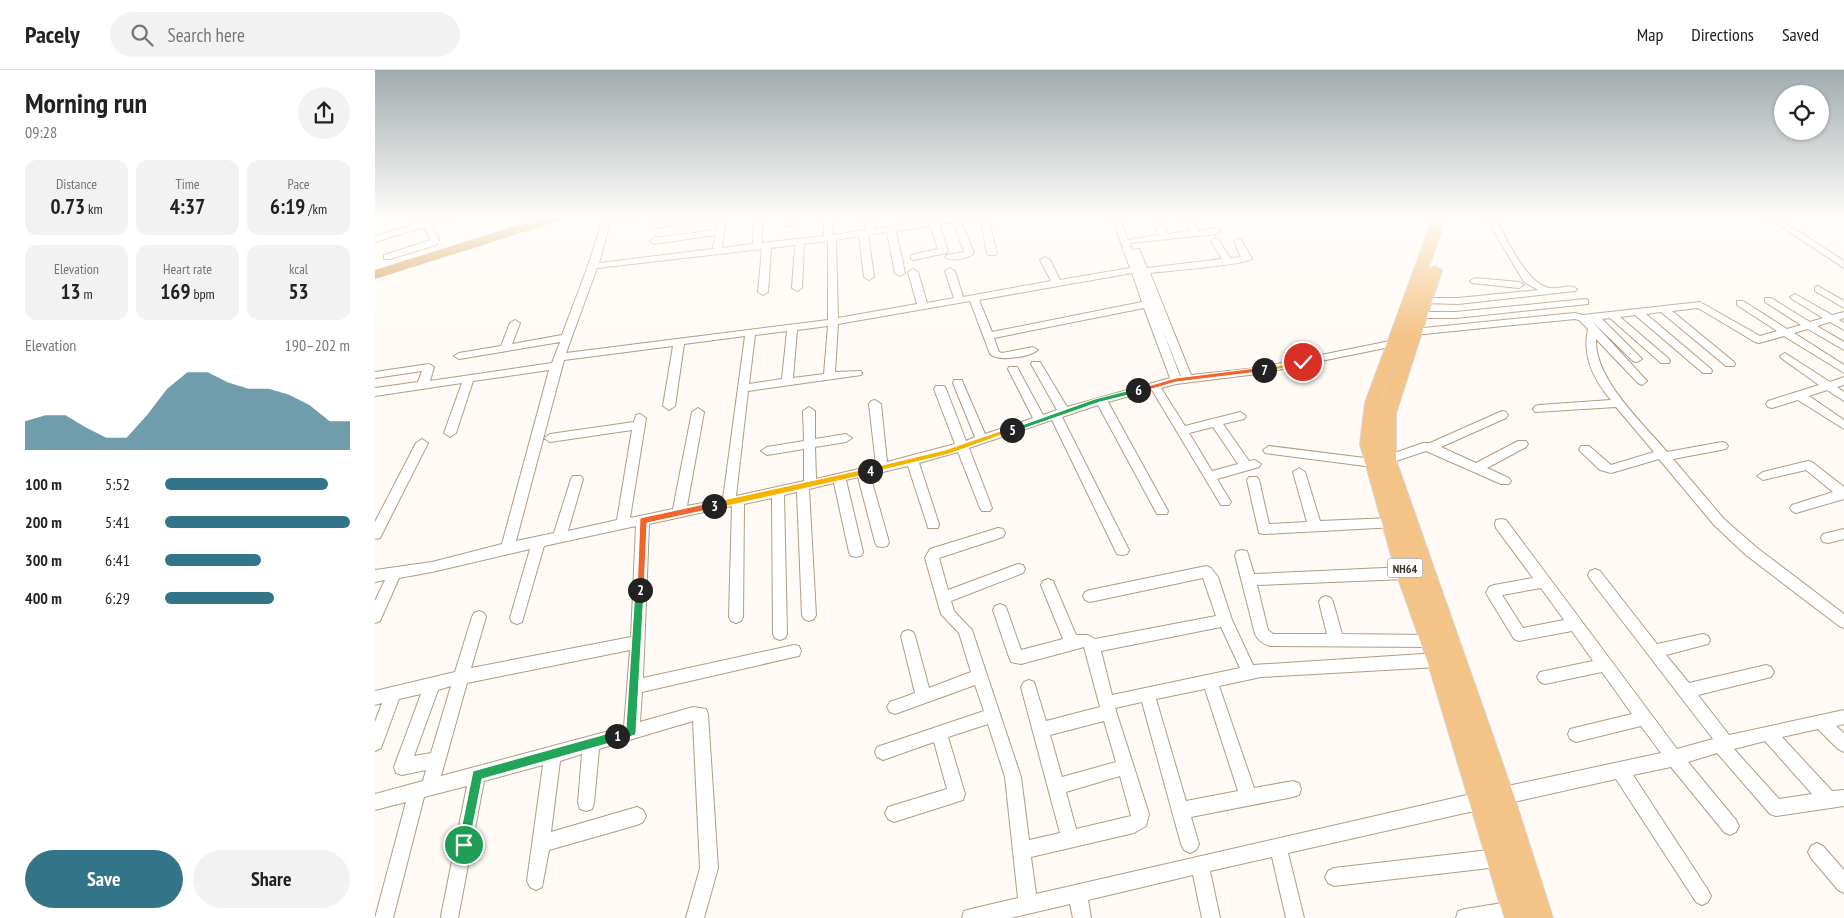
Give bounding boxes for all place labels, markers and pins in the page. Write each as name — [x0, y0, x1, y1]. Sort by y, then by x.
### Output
pin — [1282, 341, 1324, 383]
pin: 7 — [1251, 358, 1277, 382]
pin: 6 — [1125, 378, 1151, 402]
pin: 5 — [999, 418, 1025, 442]
pin: 4 — [857, 458, 883, 484]
pin: 3 — [701, 494, 727, 518]
pin: 2 — [627, 578, 653, 602]
pin: 1 — [605, 724, 629, 748]
pin — [443, 824, 485, 866]

